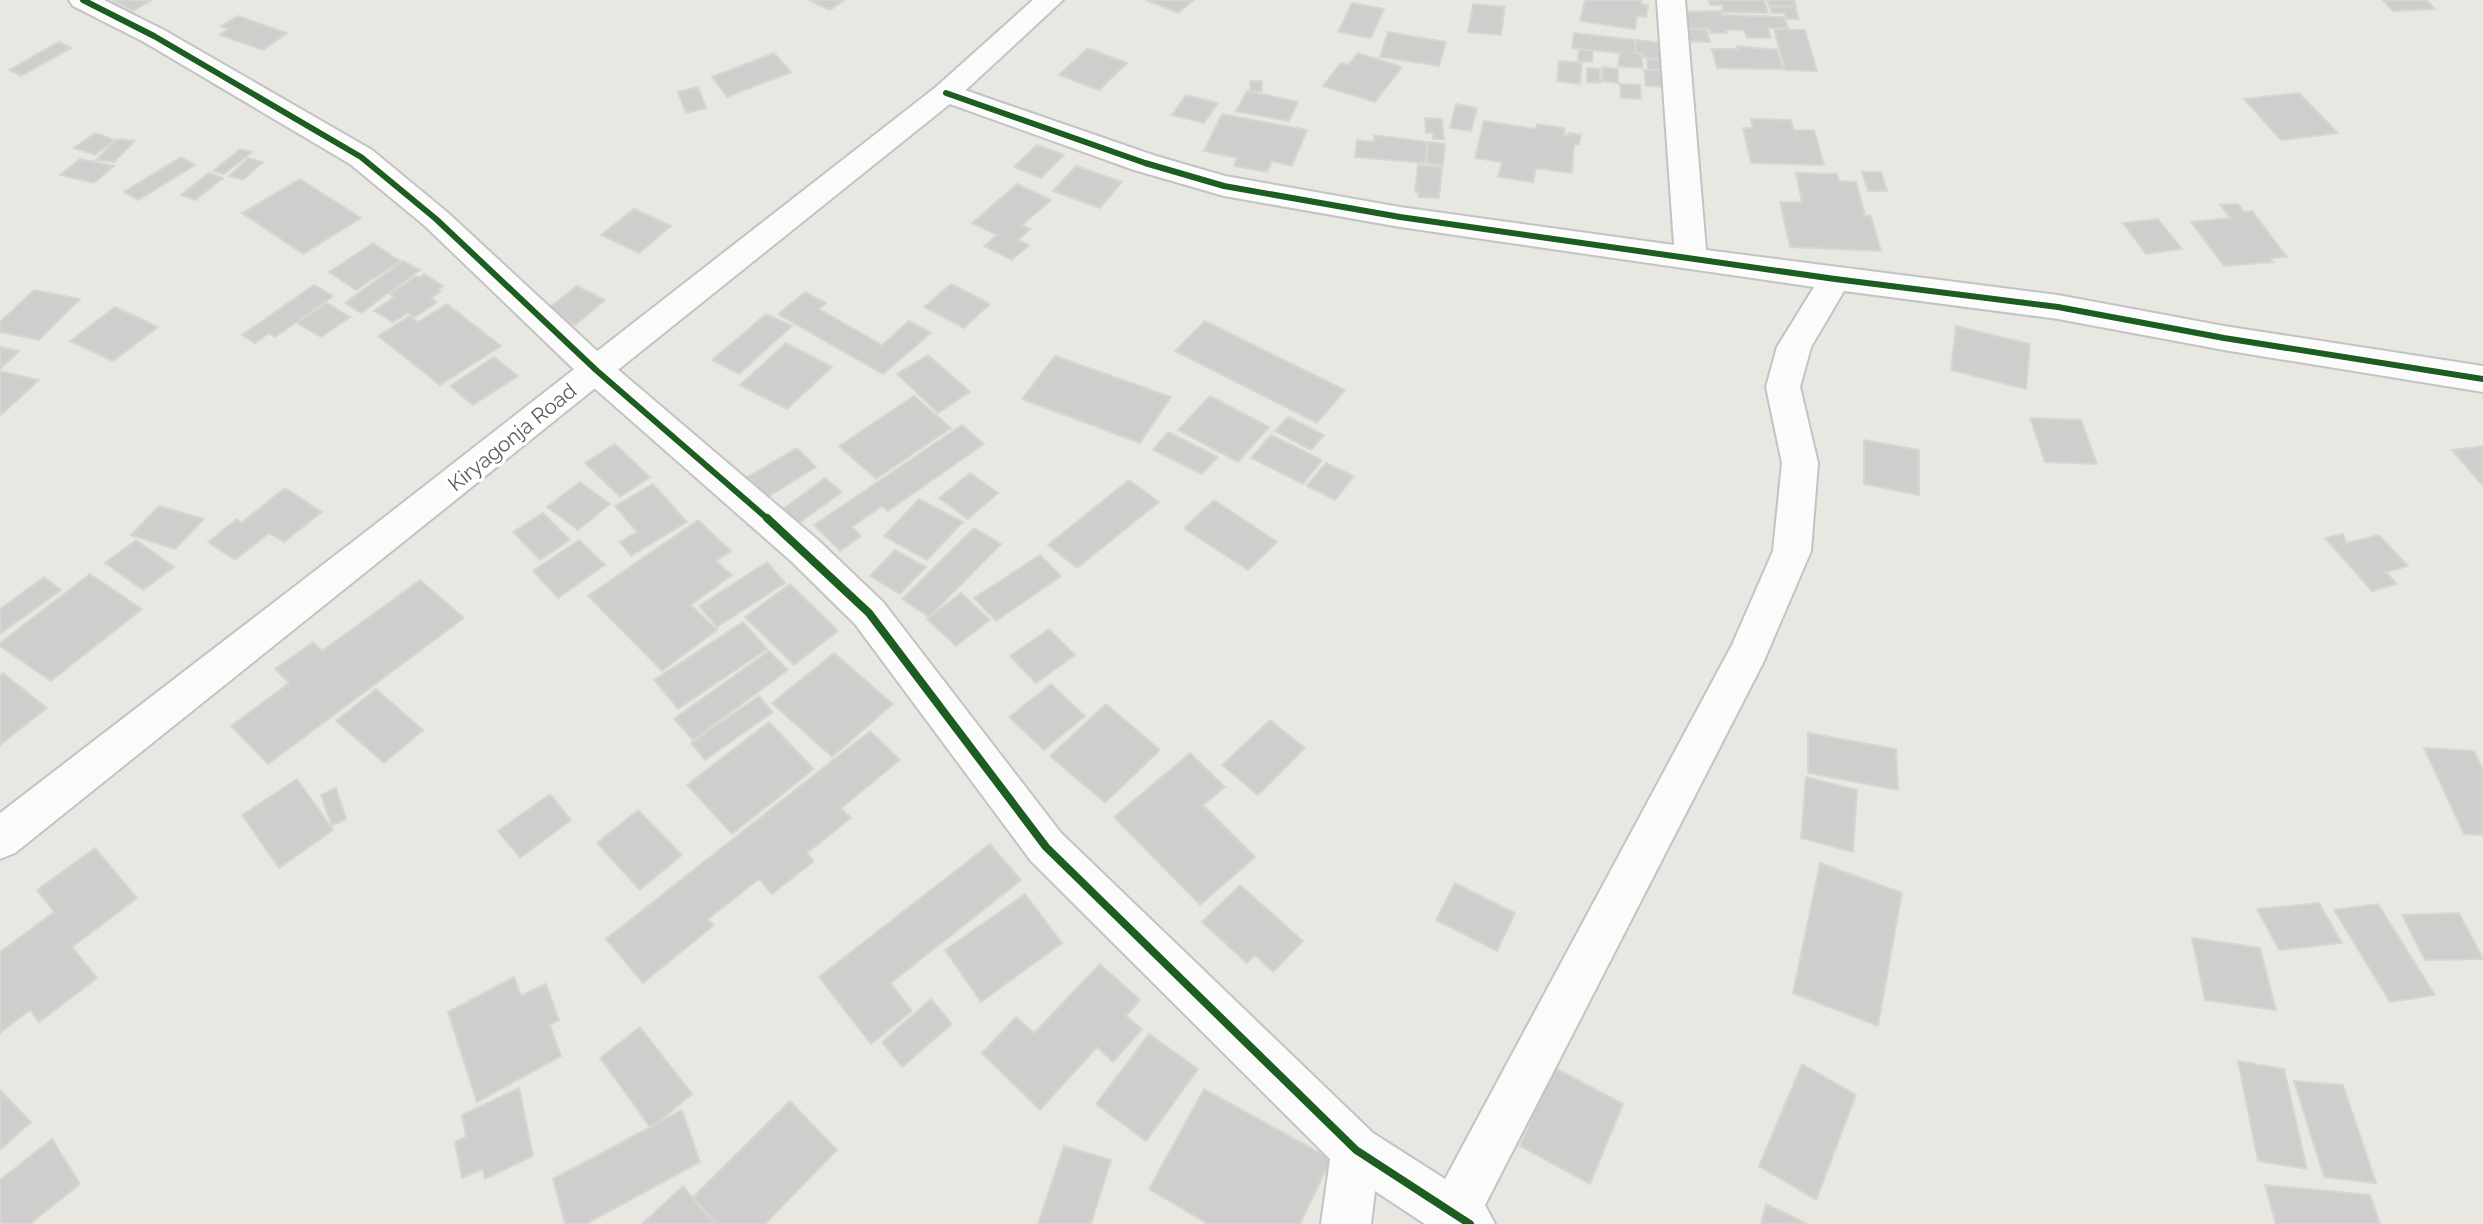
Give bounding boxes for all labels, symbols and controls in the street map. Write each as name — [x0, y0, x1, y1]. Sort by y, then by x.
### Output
street label: Kiryagonja Road — [443, 378, 581, 496]

